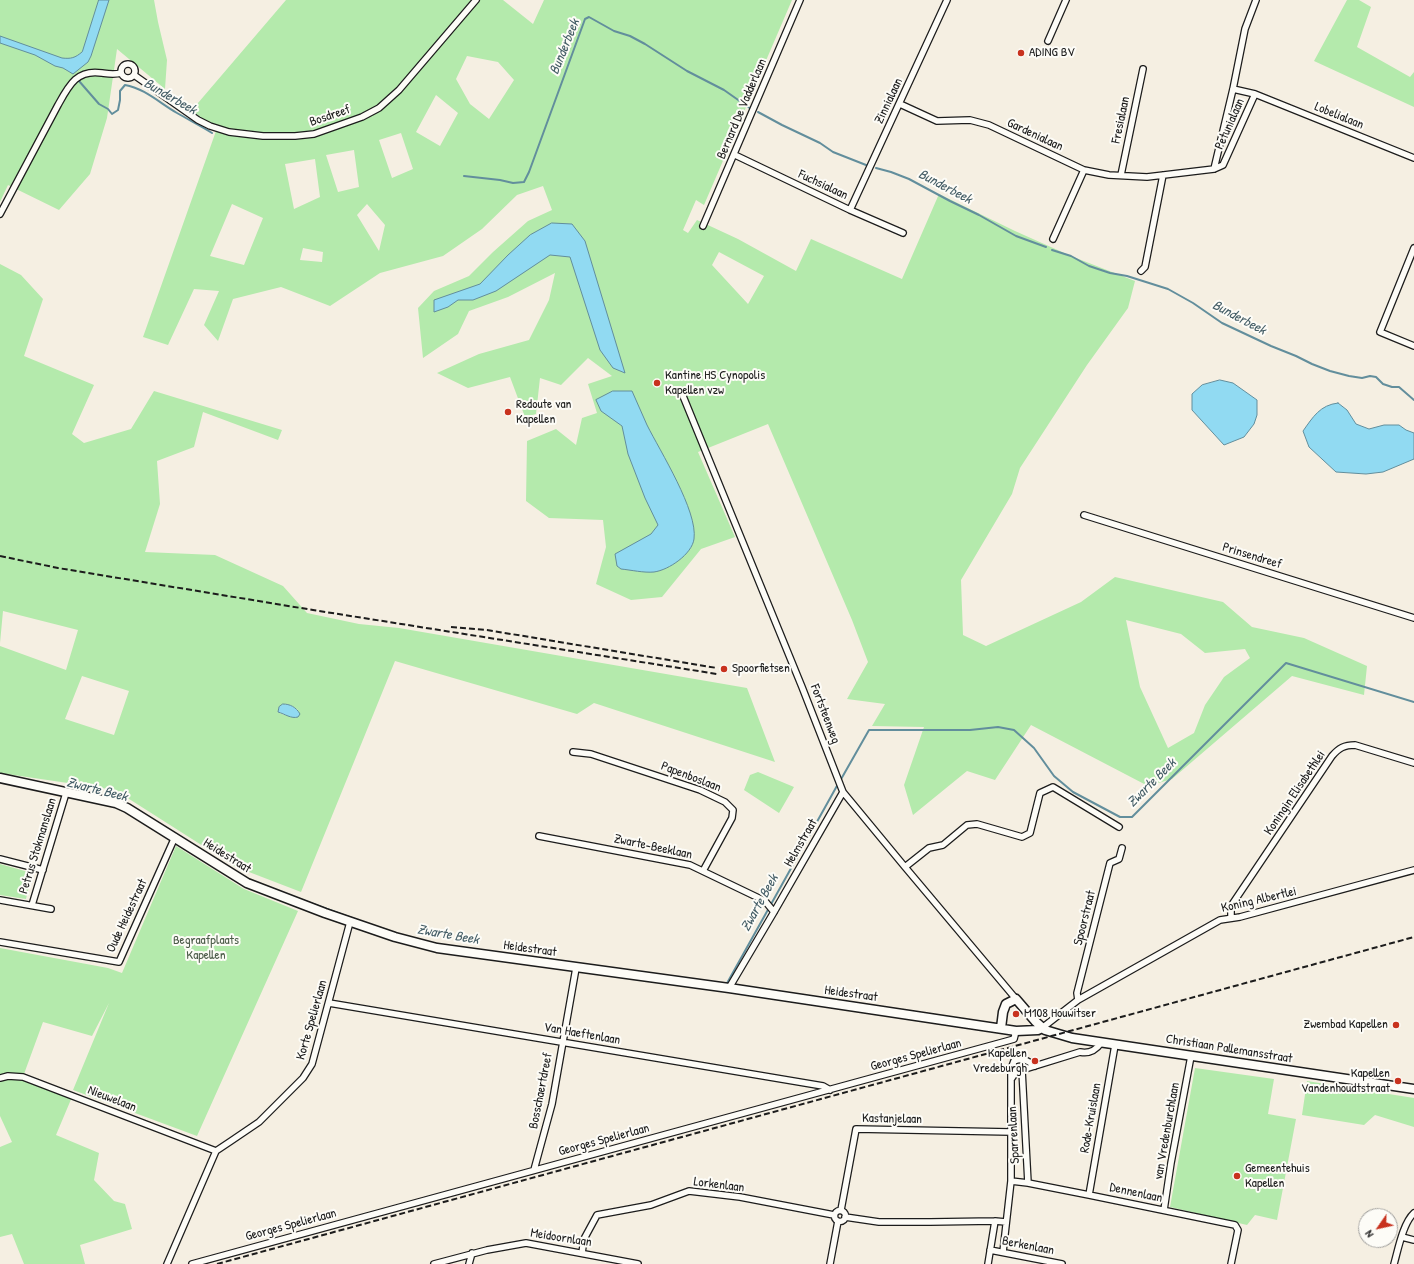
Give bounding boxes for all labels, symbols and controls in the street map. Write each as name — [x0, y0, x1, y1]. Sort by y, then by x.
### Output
water label: Bunderbeek — [546, 17, 584, 77]
place label: ADING BV — [1029, 45, 1075, 61]
marker: ADING BV — [1016, 48, 1026, 58]
street label: Bernard De Vadderlaan — [714, 57, 770, 161]
water label: Bunderbeek — [141, 75, 199, 119]
street label: Zinnialaan — [872, 76, 906, 126]
street label: Fresialaan — [1108, 95, 1134, 145]
street label: Petunialaan — [1212, 96, 1248, 152]
street label: Lobelialaan — [1312, 99, 1366, 133]
street label: Bosdreef — [308, 102, 352, 130]
street label: Gardenialaan — [1005, 115, 1065, 155]
water label: Bunderbeek — [915, 166, 975, 208]
street label: Fuchsialaan — [796, 167, 850, 203]
water label: Bunderbeek — [1209, 297, 1269, 339]
place label: Kantine HS Cynopolis Kapellen vzw — [665, 368, 765, 399]
marker: Kantine HS Cynopolis Kapellen vzw — [652, 378, 662, 388]
place label: Redoute van Kapellen — [516, 397, 571, 428]
marker: Redoute van Kapellen — [503, 407, 513, 417]
street label: Prinsendreef — [1220, 540, 1284, 572]
place label: Spoorfietsen — [732, 661, 790, 677]
marker: Spoorfietsen — [719, 664, 729, 674]
street label: Fortsteenweg — [807, 682, 843, 746]
street label: Koningin Elisabethlei — [1261, 748, 1329, 838]
water label: Zwarte Beek — [1124, 755, 1180, 811]
street label: Papenboslaan — [659, 758, 723, 796]
water label: Zwarte Beek — [65, 774, 129, 806]
street label: Petrus Stokmanslaan — [16, 796, 60, 896]
street label: Helmstraat — [781, 816, 821, 870]
street label: Zwarte-Beeklaan — [613, 831, 693, 863]
street label: Heidestraat — [200, 835, 254, 877]
water label: Zwarte Beek — [738, 872, 782, 934]
street label: Oude Heidestraat — [103, 877, 151, 955]
street label: Koning Albertlei — [1220, 884, 1298, 916]
street label: Spoorstraat — [1071, 889, 1099, 947]
water label: Zwarte Beek — [416, 921, 480, 949]
park label: Begraafplaats Kapellen — [173, 933, 239, 964]
street label: Heidestraat — [502, 938, 558, 960]
street label: Korte Spelierlaan — [293, 978, 331, 1062]
street label: Heidestraat — [823, 983, 879, 1005]
place label: M108 Houwitser — [1024, 1006, 1096, 1022]
marker: M108 Houwitser — [1011, 1009, 1021, 1019]
place label: Zwembad Kapellen — [1304, 1017, 1388, 1033]
street label: Van Haeftenlaan — [543, 1020, 621, 1048]
marker: Zwembad Kapellen — [1391, 1020, 1401, 1030]
street label: Christiaan Pallemansstraat — [1165, 1031, 1293, 1067]
street label: Georges Spelierlaan — [869, 1035, 963, 1075]
place label: Kapellen Vredeburgh — [972, 1046, 1027, 1077]
street label: Bosschaertdreef — [526, 1052, 556, 1130]
marker: Kapellen Vredeburgh — [1030, 1056, 1040, 1066]
place label: Kapellen Vandenhoudtstraat — [1301, 1066, 1390, 1097]
marker: Kapellen Vandenhoudtstraat — [1393, 1076, 1403, 1086]
street label: van Vredenburchlaan — [1151, 1081, 1183, 1181]
street label: Rode-Kruislaan — [1077, 1082, 1105, 1154]
street label: Nieuwelaan — [85, 1083, 139, 1115]
street label: Sparrenlaan — [1005, 1106, 1023, 1164]
street label: Kastanjelaan — [862, 1111, 922, 1127]
street label: Georges Spelierlaan — [557, 1120, 651, 1160]
place label: Gemeentehuis Kapellen — [1245, 1161, 1310, 1192]
marker: Gemeentehuis Kapellen — [1232, 1171, 1242, 1181]
street label: Lorkenlaan — [693, 1174, 745, 1196]
street label: Dennenlaan — [1108, 1180, 1164, 1206]
street label: Georges Spelierlaan — [244, 1205, 338, 1245]
north arrow — [1358, 1208, 1398, 1248]
street label: Meidoornlaan — [529, 1225, 593, 1251]
text: N — [1361, 1228, 1376, 1241]
street label: Berkenlaan — [1001, 1233, 1055, 1259]

